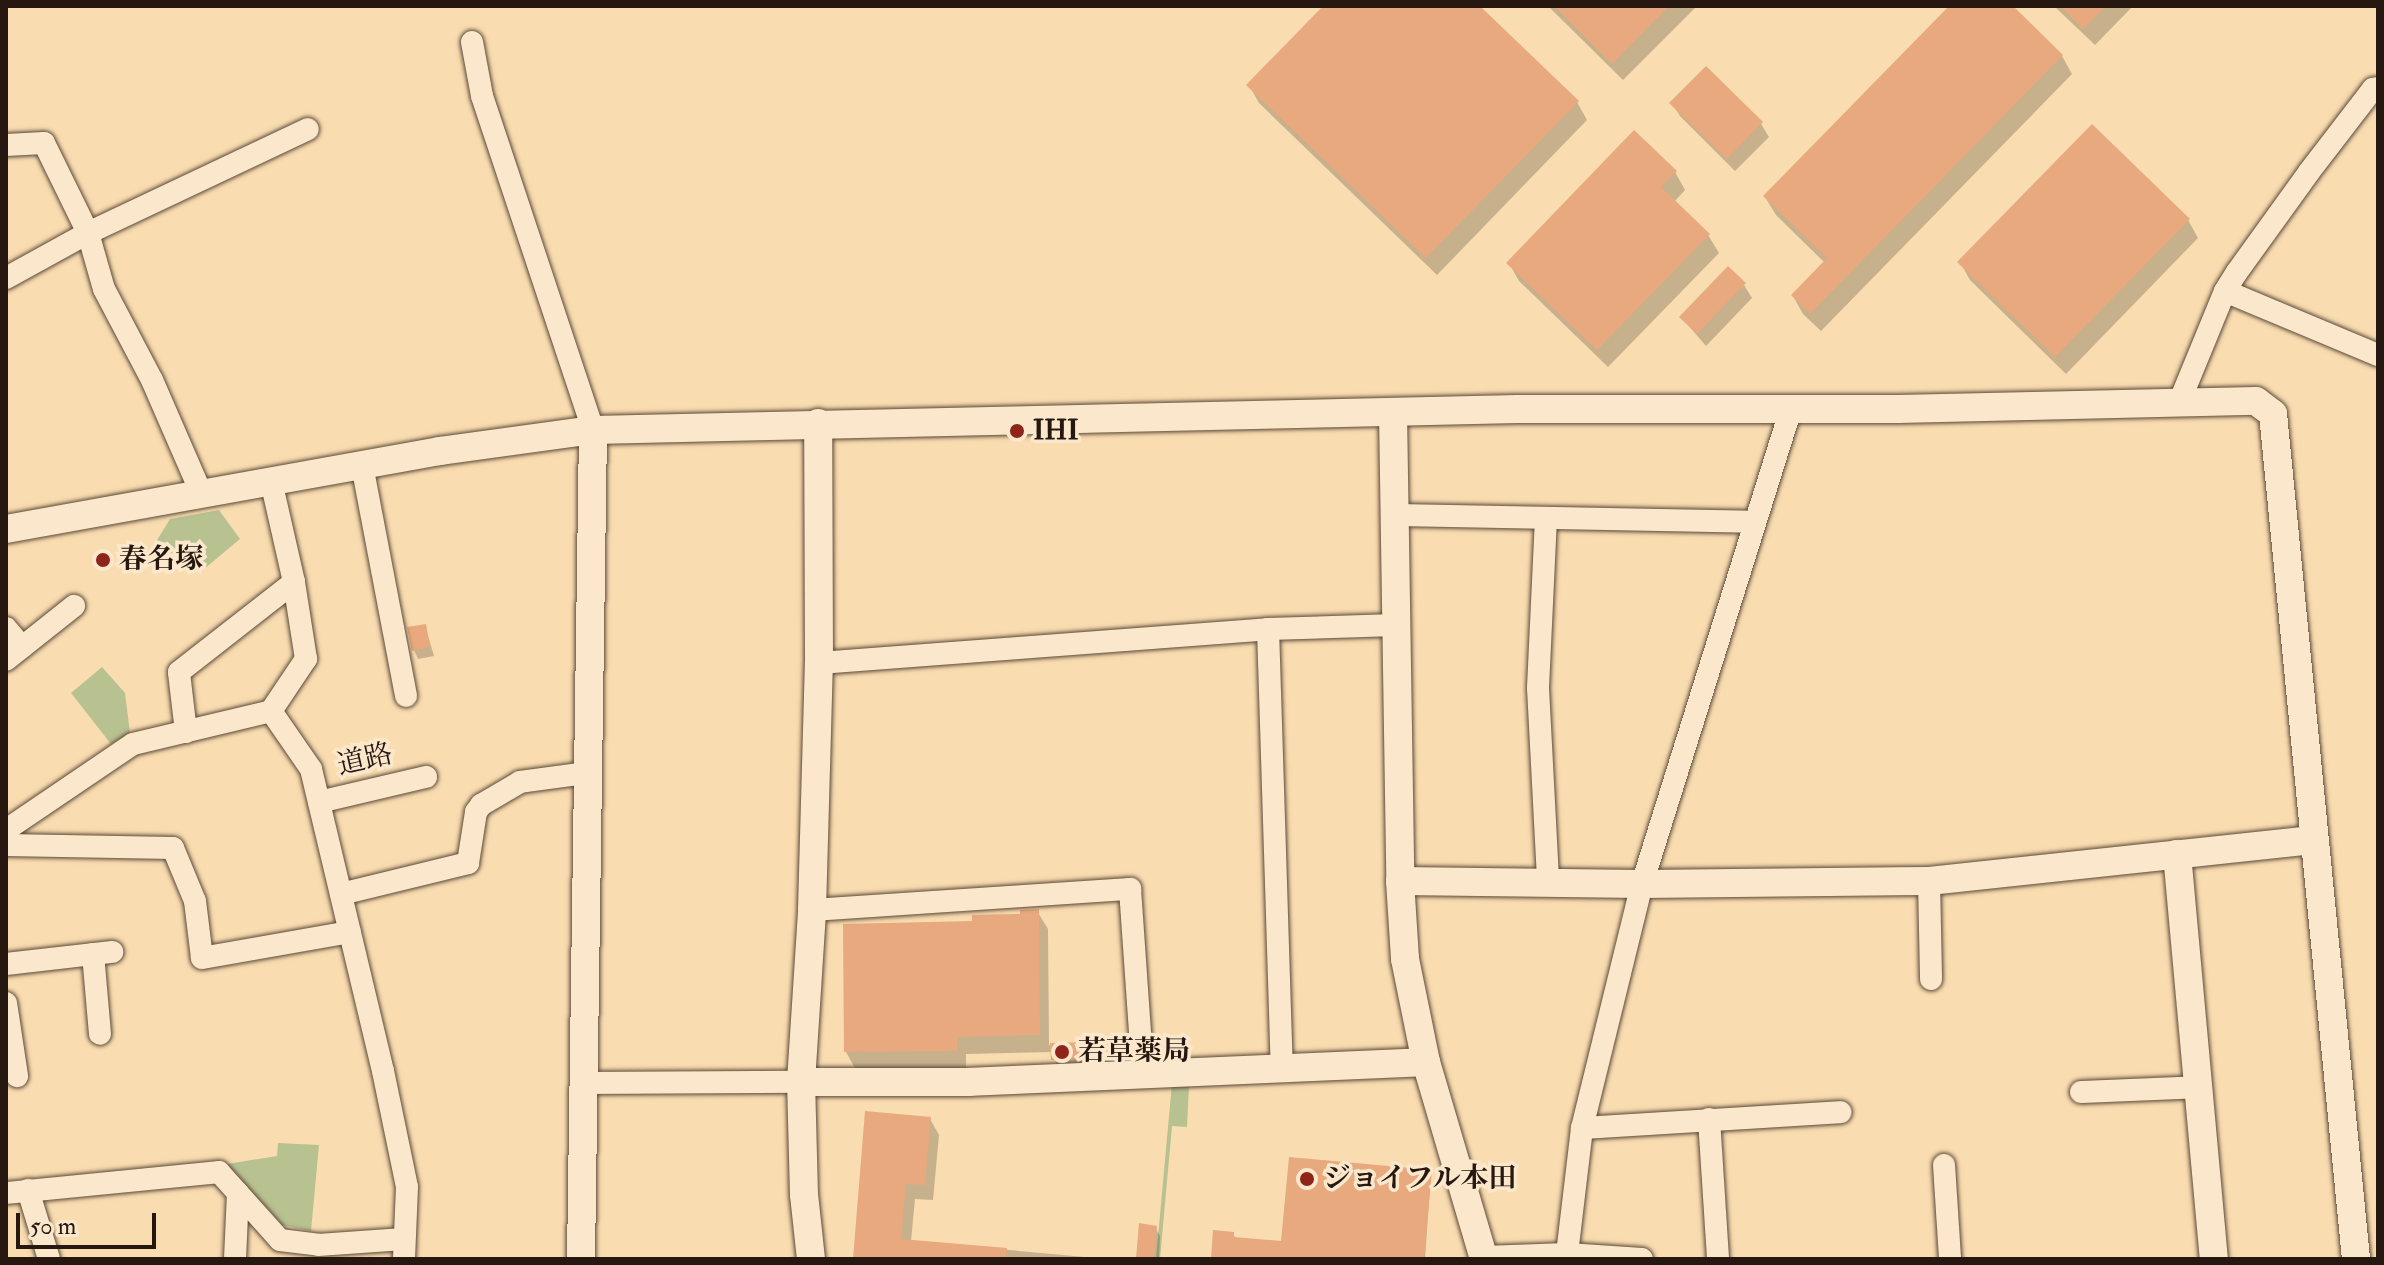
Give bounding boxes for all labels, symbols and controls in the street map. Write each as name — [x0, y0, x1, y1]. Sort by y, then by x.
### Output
place label: IHI — [1033, 414, 1079, 448]
marker: IHI — [1008, 422, 1026, 440]
place label: 春名塚 — [119, 543, 203, 577]
marker: 春名塚 — [94, 551, 112, 569]
street label: 道路 — [334, 737, 396, 783]
place label: 若草薬局 — [1078, 1035, 1190, 1069]
marker: 若草薬局 — [1053, 1043, 1071, 1061]
place label: ジョイフル本田 — [1323, 1162, 1519, 1196]
marker: ジョイフル本田 — [1298, 1170, 1316, 1188]
scale bar — [20, 1197, 160, 1247]
text: 50 m — [30, 1211, 76, 1242]

